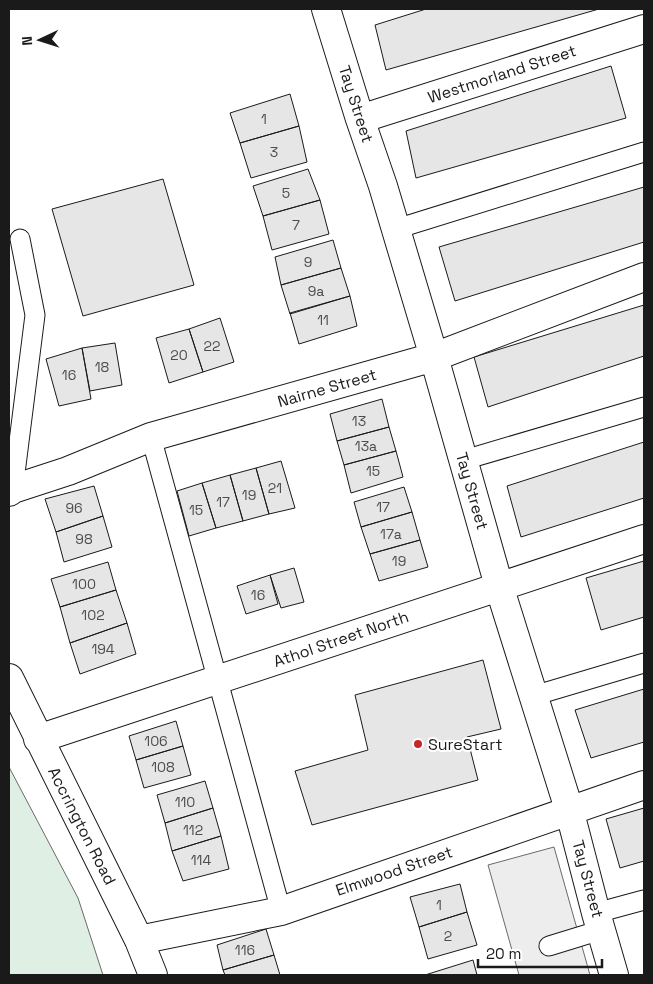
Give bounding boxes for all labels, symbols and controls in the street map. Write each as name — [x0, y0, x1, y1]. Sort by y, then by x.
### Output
north arrow — [15, 15, 65, 65]
text: N — [18, 36, 36, 46]
street label: Westmorland Street — [425, 40, 579, 108]
street label: Tay Street — [334, 63, 378, 145]
house number: 1 — [261, 110, 267, 128]
house number: 3 — [270, 143, 278, 161]
house number: 5 — [282, 184, 290, 202]
house number: 7 — [292, 216, 300, 234]
house number: 9 — [304, 253, 312, 271]
house number: 9a — [308, 282, 324, 300]
house number: 11 — [317, 311, 329, 329]
house number: 22 — [204, 337, 220, 355]
house number: 20 — [170, 346, 188, 364]
house number: 18 — [95, 358, 110, 376]
street label: Nairne Street — [275, 364, 379, 412]
house number: 16 — [62, 366, 76, 384]
house number: 13 — [352, 412, 366, 430]
house number: 13a — [355, 437, 377, 455]
street label: Tay Street — [451, 450, 493, 532]
house number: 15 — [366, 462, 380, 480]
house number: 21 — [268, 479, 282, 497]
house number: 19 — [242, 486, 256, 504]
house number: 17 — [216, 493, 230, 511]
house number: 17 — [376, 498, 390, 516]
house number: 96 — [65, 499, 83, 517]
house number: 15 — [189, 501, 203, 519]
house number: 17a — [380, 525, 402, 543]
house number: 98 — [75, 530, 93, 548]
house number: 19 — [392, 552, 406, 570]
house number: 100 — [72, 575, 96, 593]
house number: 16 — [251, 586, 265, 604]
house number: 102 — [81, 606, 105, 624]
street label: Athol Street North — [271, 606, 411, 672]
house number: 194 — [91, 640, 115, 658]
house number: 106 — [144, 732, 168, 750]
place label: SureStart — [428, 734, 503, 755]
marker: SureStart — [412, 738, 424, 750]
house number: 108 — [151, 758, 175, 776]
street label: Accrington Road — [43, 764, 121, 888]
house number: 110 — [175, 793, 195, 811]
house number: 112 — [183, 821, 203, 839]
street label: Tay Street — [568, 838, 608, 920]
street label: Elmwood Street — [333, 841, 455, 901]
house number: 114 — [191, 851, 211, 869]
house number: 1 — [436, 896, 442, 914]
house number: 2 — [444, 927, 452, 945]
scale bar — [478, 936, 602, 968]
house number: 116 — [235, 941, 255, 959]
text: 20 m — [486, 944, 521, 963]

